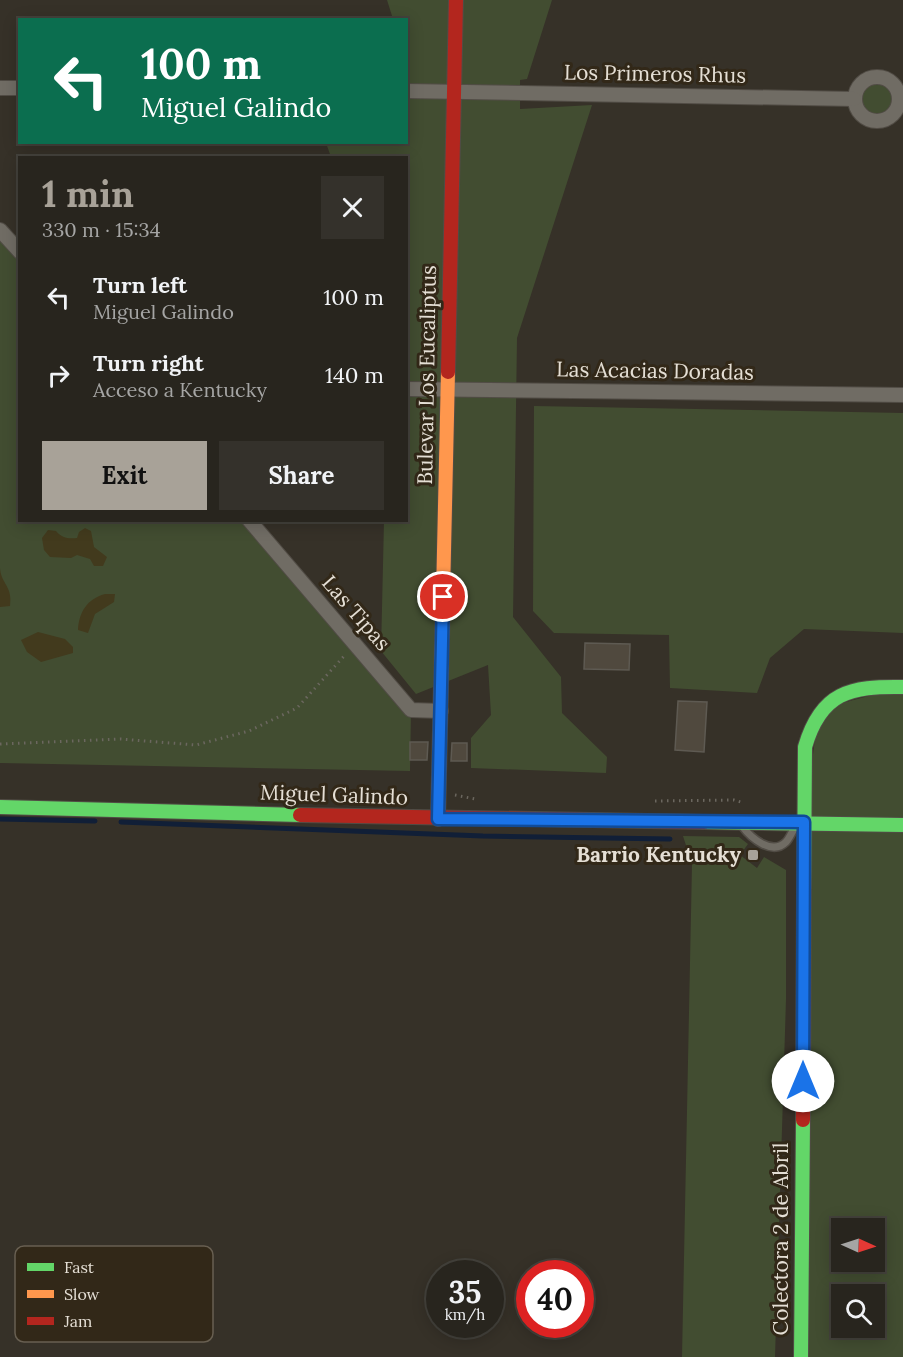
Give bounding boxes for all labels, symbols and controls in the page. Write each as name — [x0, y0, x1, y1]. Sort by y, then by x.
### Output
text: 100 m — [141, 37, 261, 91]
icon: left — [42, 42, 120, 120]
street label: Los Primeros Rhus — [564, 58, 746, 89]
text: Miguel Galindo — [141, 90, 331, 124]
text: 1 min — [42, 171, 134, 217]
button: close — [321, 176, 384, 239]
text: 330 m · 15:34 — [42, 217, 161, 242]
street label: Bulevar Los Eucaliptus — [411, 265, 442, 485]
text: Turn left — [93, 271, 187, 299]
icon: left — [42, 281, 75, 314]
text: 100 m — [323, 283, 384, 311]
text: Miguel Galindo — [93, 299, 234, 324]
text: Turn right — [93, 349, 204, 377]
street label: Las Acacias Doradas — [556, 355, 754, 386]
icon: right — [42, 359, 75, 392]
text: 140 m — [325, 361, 384, 389]
text: Acceso a Kentucky — [93, 377, 267, 402]
button: Exit — [42, 441, 207, 510]
button: Share — [219, 441, 384, 510]
street label: Las Tipas — [316, 569, 396, 656]
pin — [417, 571, 468, 622]
icon: arrive — [426, 580, 459, 613]
street label: Miguel Galindo — [260, 778, 408, 811]
place label: Barrio Kentucky — [576, 841, 741, 868]
marker: Barrio Kentucky — [746, 848, 760, 862]
position arrow — [771, 1049, 835, 1113]
street label: Colectora 2 de Abril — [767, 1142, 794, 1336]
north arrow — [831, 1218, 885, 1272]
map controls — [831, 1218, 885, 1338]
legend — [15, 1246, 213, 1342]
text: Fast — [64, 1257, 95, 1277]
speed limit sign: 40 — [516, 1260, 594, 1338]
text: 35 — [448, 1273, 481, 1311]
text: Slow — [64, 1284, 100, 1304]
button: search — [831, 1284, 885, 1338]
text: km/h — [445, 1305, 485, 1324]
text: Jam — [63, 1311, 92, 1331]

